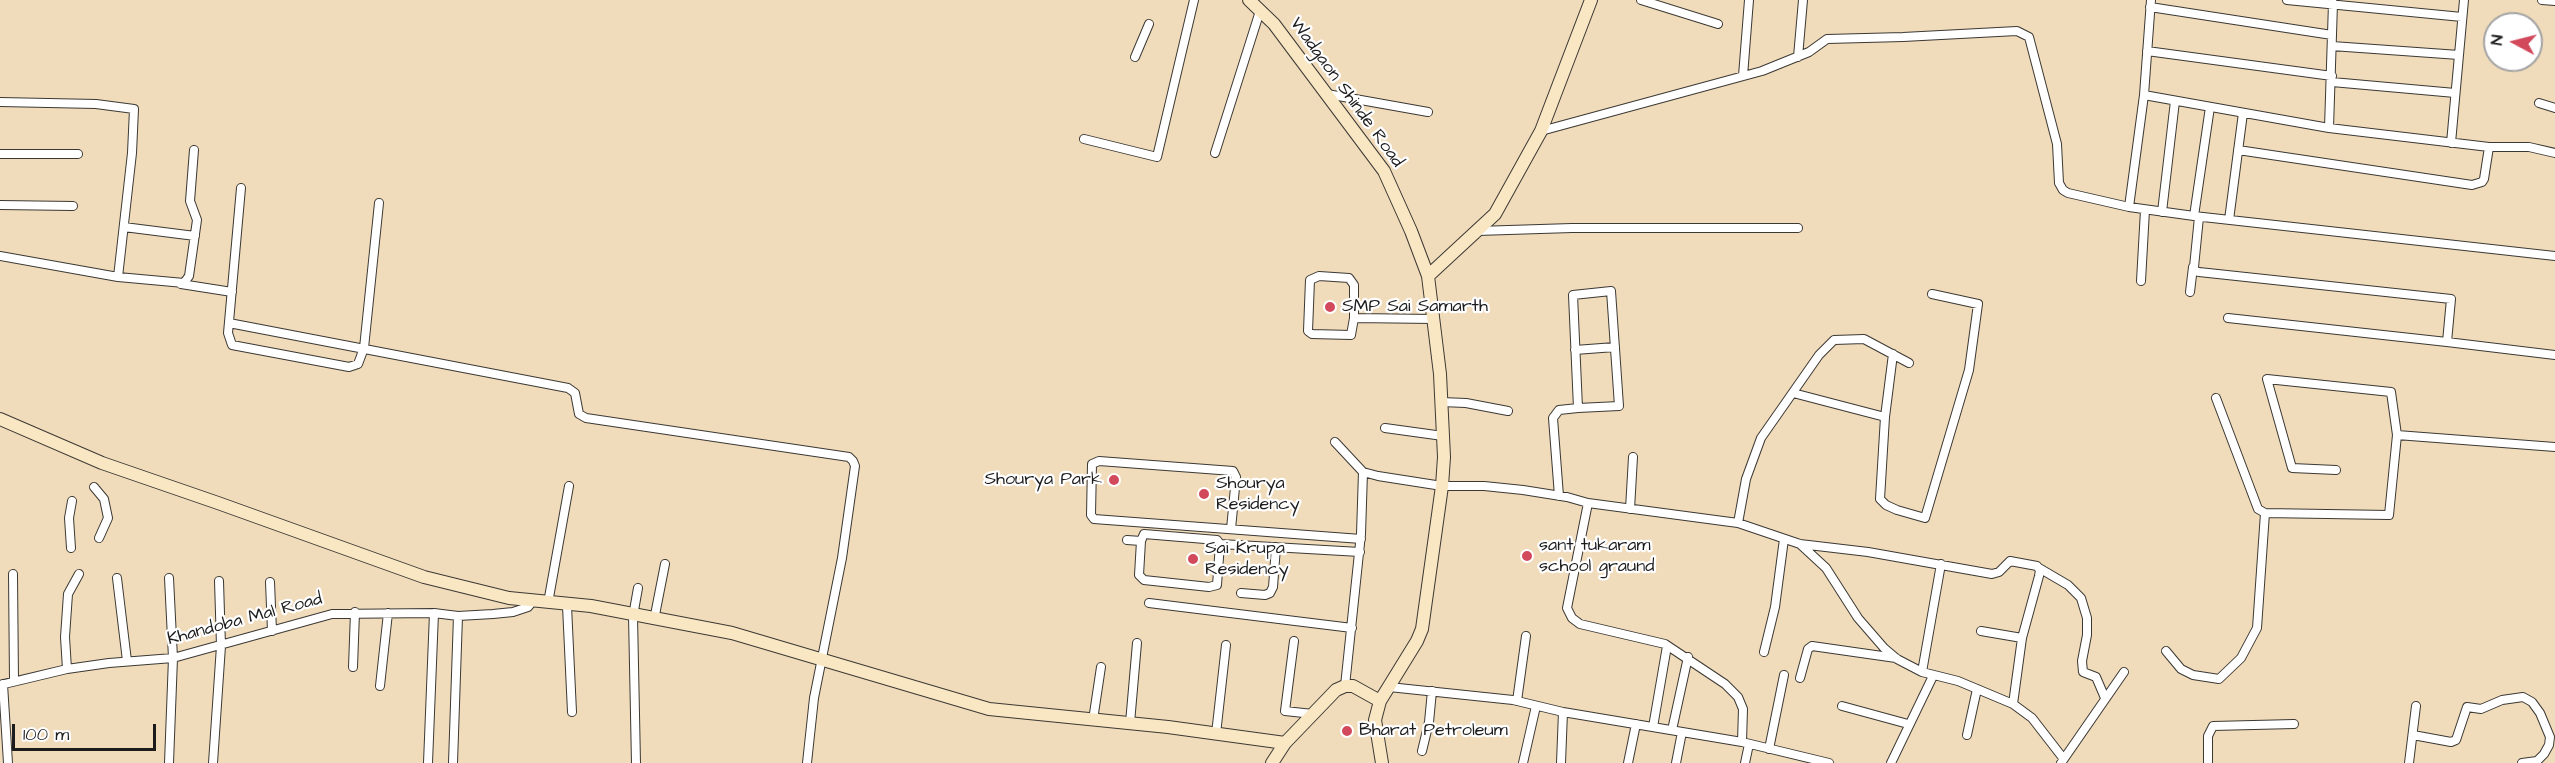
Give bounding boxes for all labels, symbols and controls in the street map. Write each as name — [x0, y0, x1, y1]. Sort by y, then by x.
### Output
north arrow — [2483, 12, 2543, 72]
street label: Wadgaon Shinde Road — [1284, 14, 1408, 172]
text: N — [2486, 34, 2509, 46]
place label: SMP Sai Samarth — [1342, 296, 1488, 318]
marker: SMP Sai Samarth — [1323, 300, 1337, 314]
place label: Shourya Park — [984, 469, 1102, 491]
marker: Shourya Park — [1107, 473, 1121, 487]
place label: Shourya Residency — [1216, 473, 1300, 516]
marker: Shourya Residency — [1197, 487, 1211, 501]
place label: sant tukaram school graund — [1539, 535, 1654, 578]
place label: Sai Krupa Residency — [1205, 538, 1289, 580]
marker: sant tukaram school graund — [1520, 549, 1534, 563]
marker: Sai Krupa Residency — [1186, 552, 1200, 566]
street label: Khandoba Mal Road — [165, 589, 325, 651]
scale bar — [15, 712, 159, 750]
place label: Bharat Petroleum — [1359, 720, 1508, 742]
text: 100 m — [23, 722, 69, 747]
marker: Bharat Petroleum — [1340, 724, 1354, 738]

